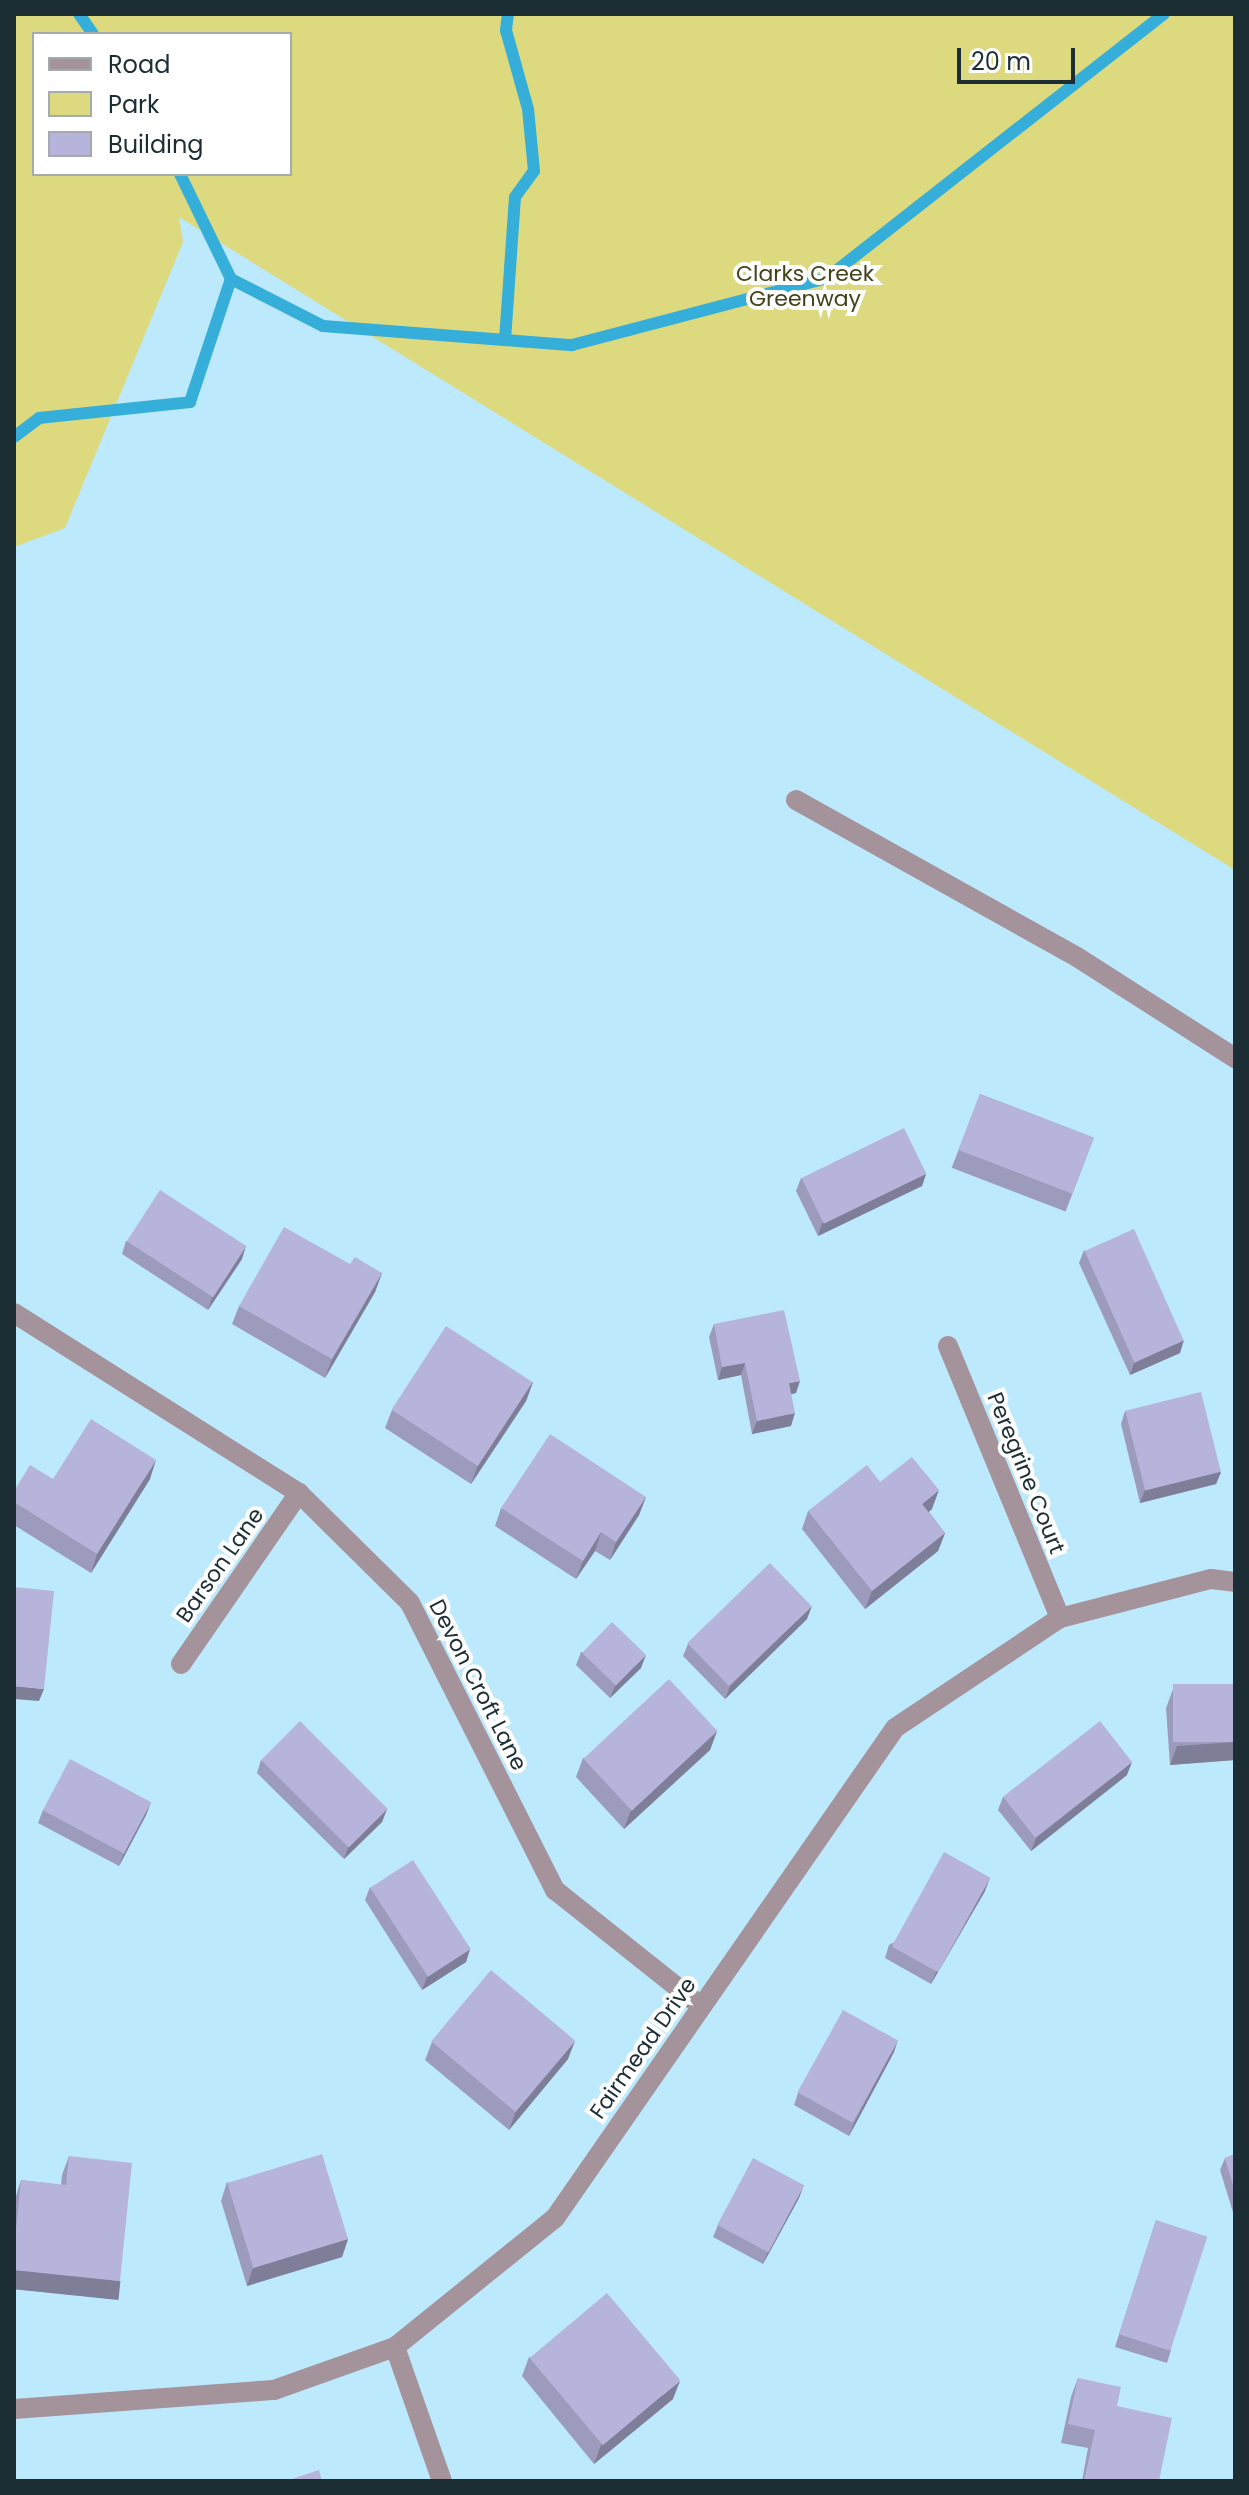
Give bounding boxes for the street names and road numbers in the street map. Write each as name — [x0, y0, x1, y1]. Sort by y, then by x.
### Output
street label: Peregrine Court — [982, 1388, 1070, 1558]
street label: Barson Lane — [171, 1502, 269, 1628]
street label: Devon Croft Lane — [424, 1595, 532, 1775]
street label: Fairmead Drive — [584, 1972, 702, 2124]

